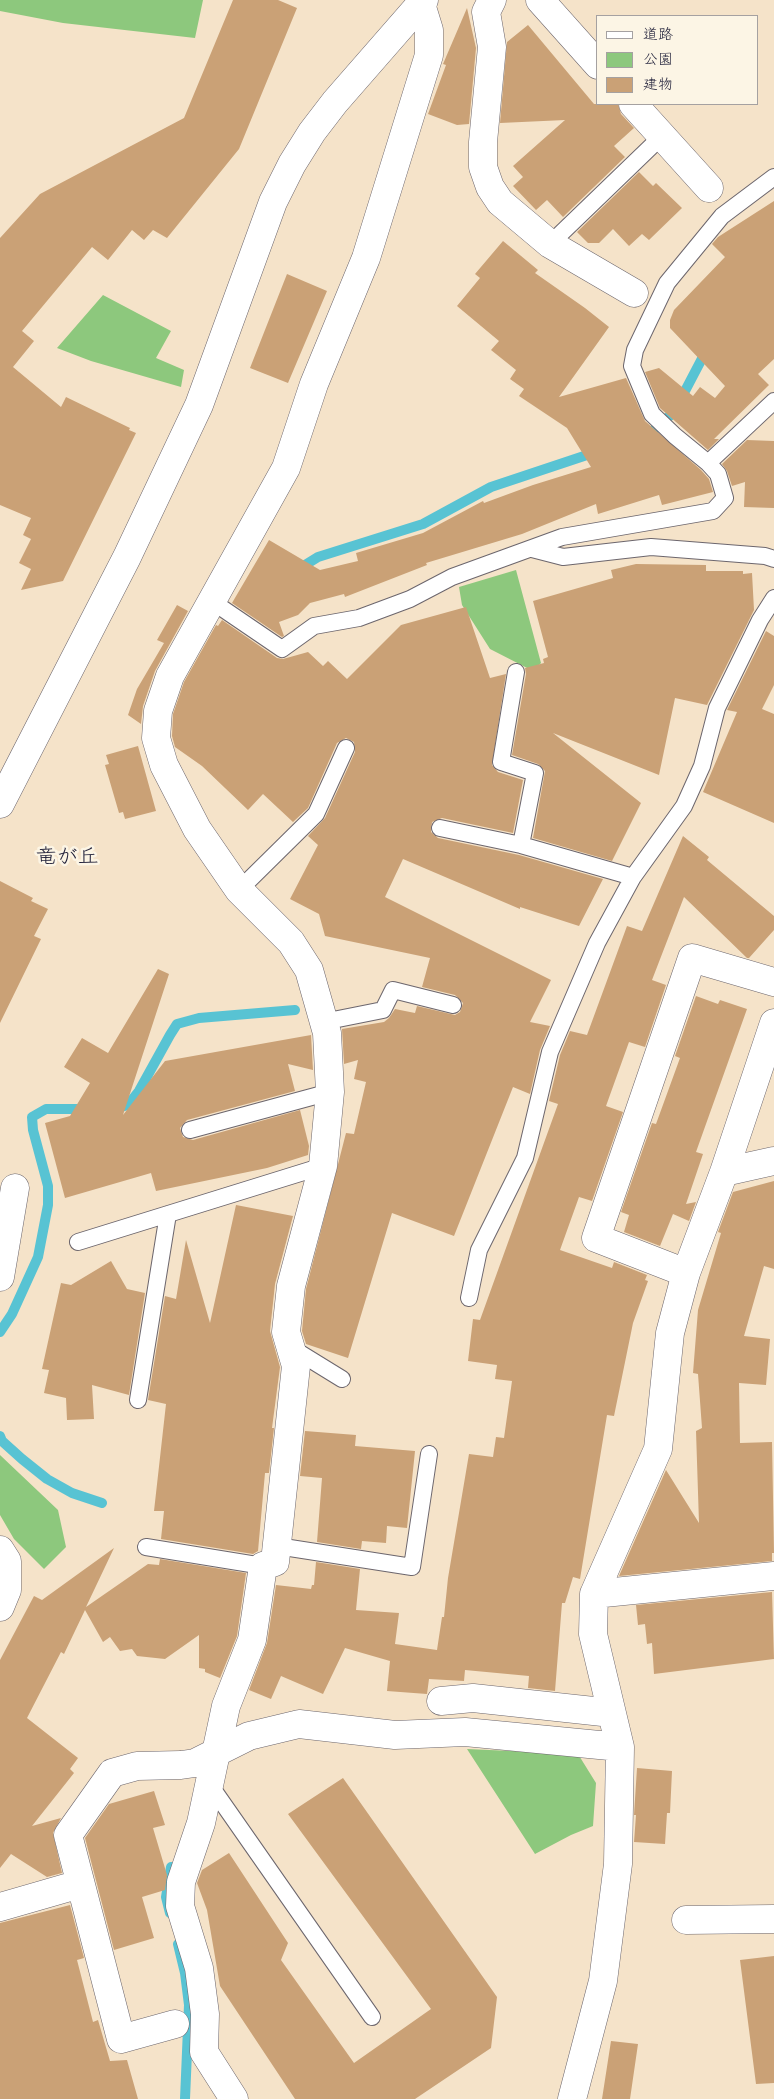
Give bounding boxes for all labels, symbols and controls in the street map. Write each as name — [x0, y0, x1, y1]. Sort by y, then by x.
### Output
legend — [596, 15, 759, 105]
text: 道路 — [643, 25, 673, 47]
text: 公園 — [643, 50, 673, 72]
text: 建物 — [643, 75, 673, 97]
district label: 竜が丘 — [36, 847, 98, 873]

